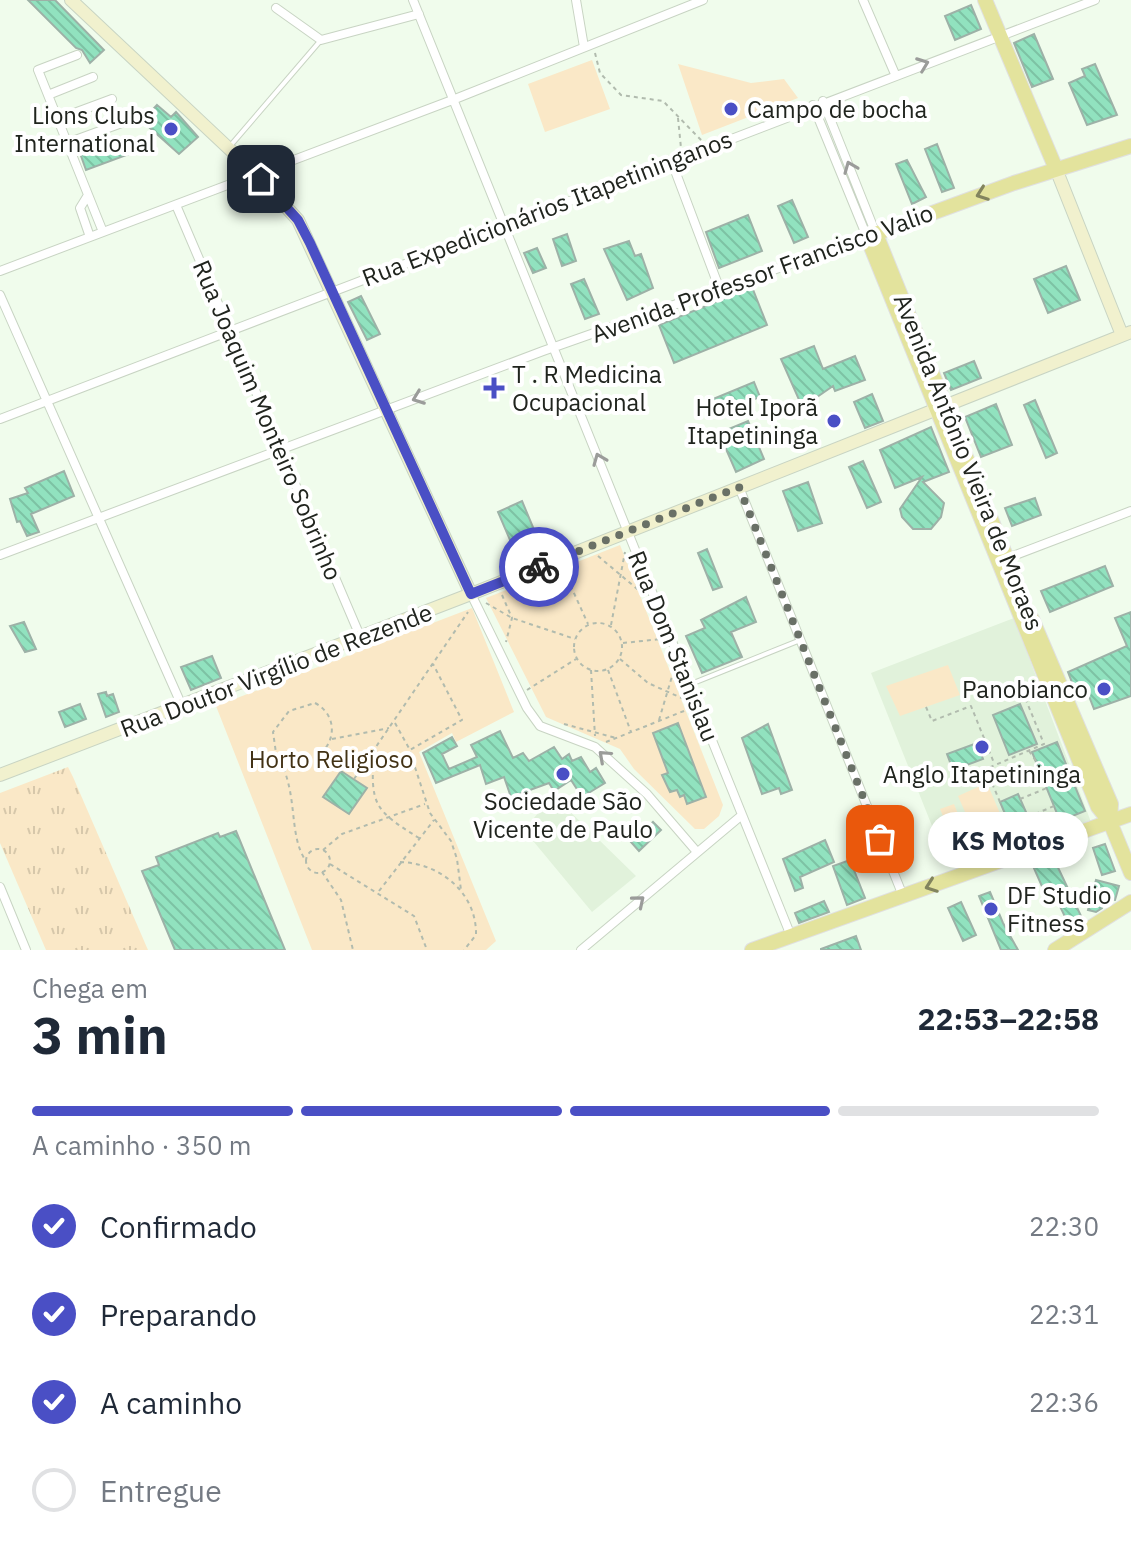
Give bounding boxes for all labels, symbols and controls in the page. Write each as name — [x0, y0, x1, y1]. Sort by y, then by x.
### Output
one-way arrow — [915, 57, 929, 74]
place label: Campo de bocha — [747, 93, 928, 125]
place label: Lions Clubs International — [14, 99, 155, 159]
marker: Campo de bocha — [722, 100, 740, 118]
marker: Lions Clubs International — [162, 120, 180, 138]
street label: Rua Expedicionários Itapetininganos — [357, 122, 737, 294]
pin — [227, 145, 295, 213]
icon: home — [239, 157, 283, 201]
one-way arrow — [843, 161, 860, 175]
one-way arrow — [976, 185, 990, 201]
street label: Avenida Professor Francisco Valio — [587, 196, 937, 350]
street label: Rua Joaquim Monteiro Sobrinho — [186, 255, 350, 585]
street label: Avenida Antônio Vieira de Moraes — [887, 289, 1051, 635]
place label: T . R Medicina Ocupacional — [512, 358, 662, 418]
marker: T . R Medicina Ocupacional — [483, 377, 505, 399]
one-way arrow — [412, 388, 426, 405]
place label: Hotel Iporã Itapetininga — [687, 391, 818, 451]
marker: Hotel Iporã Itapetininga — [825, 412, 843, 430]
one-way arrow — [592, 453, 608, 467]
courier — [499, 527, 579, 607]
icon: bike — [517, 545, 561, 589]
street label: Rua Dom Stanislau — [621, 546, 727, 746]
street label: Rua Doutor Virgílio de Rezende — [115, 596, 437, 744]
place label: Panobianco — [962, 673, 1088, 705]
marker: Panobianco — [1095, 680, 1113, 698]
marker: Anglo Itapetininga — [973, 738, 991, 756]
park label: Horto Religioso — [249, 743, 413, 775]
one-way arrow — [599, 751, 614, 765]
place label: Anglo Itapetininga — [883, 758, 1081, 790]
marker: Sociedade São Vicente de Paulo — [554, 765, 572, 783]
place label: Sociedade São Vicente de Paulo — [473, 785, 653, 845]
pin — [846, 805, 914, 873]
callout: KS Motos — [928, 811, 1088, 867]
icon: bag — [858, 817, 902, 861]
text: KS Motos — [951, 823, 1065, 857]
one-way arrow — [925, 876, 939, 893]
place label: DF Studio Fitness — [1007, 879, 1112, 939]
one-way arrow — [630, 896, 644, 911]
marker: DF Studio Fitness — [982, 900, 1000, 918]
text: Chega em — [32, 971, 148, 1005]
text: 22:53–22:58 — [918, 999, 1099, 1038]
text: 3 min — [32, 1001, 168, 1068]
text: A caminho · 350 m — [32, 1128, 251, 1162]
icon: check — [32, 1204, 76, 1248]
text: Confirmado — [100, 1207, 257, 1246]
text: 22:30 — [1029, 1209, 1099, 1243]
icon: check — [32, 1292, 76, 1336]
text: Preparando — [100, 1295, 257, 1334]
text: 22:31 — [1029, 1297, 1099, 1331]
icon: check — [32, 1380, 76, 1424]
text: A caminho — [100, 1383, 242, 1422]
text: 22:36 — [1029, 1385, 1099, 1419]
text: Entregue — [100, 1471, 222, 1510]

